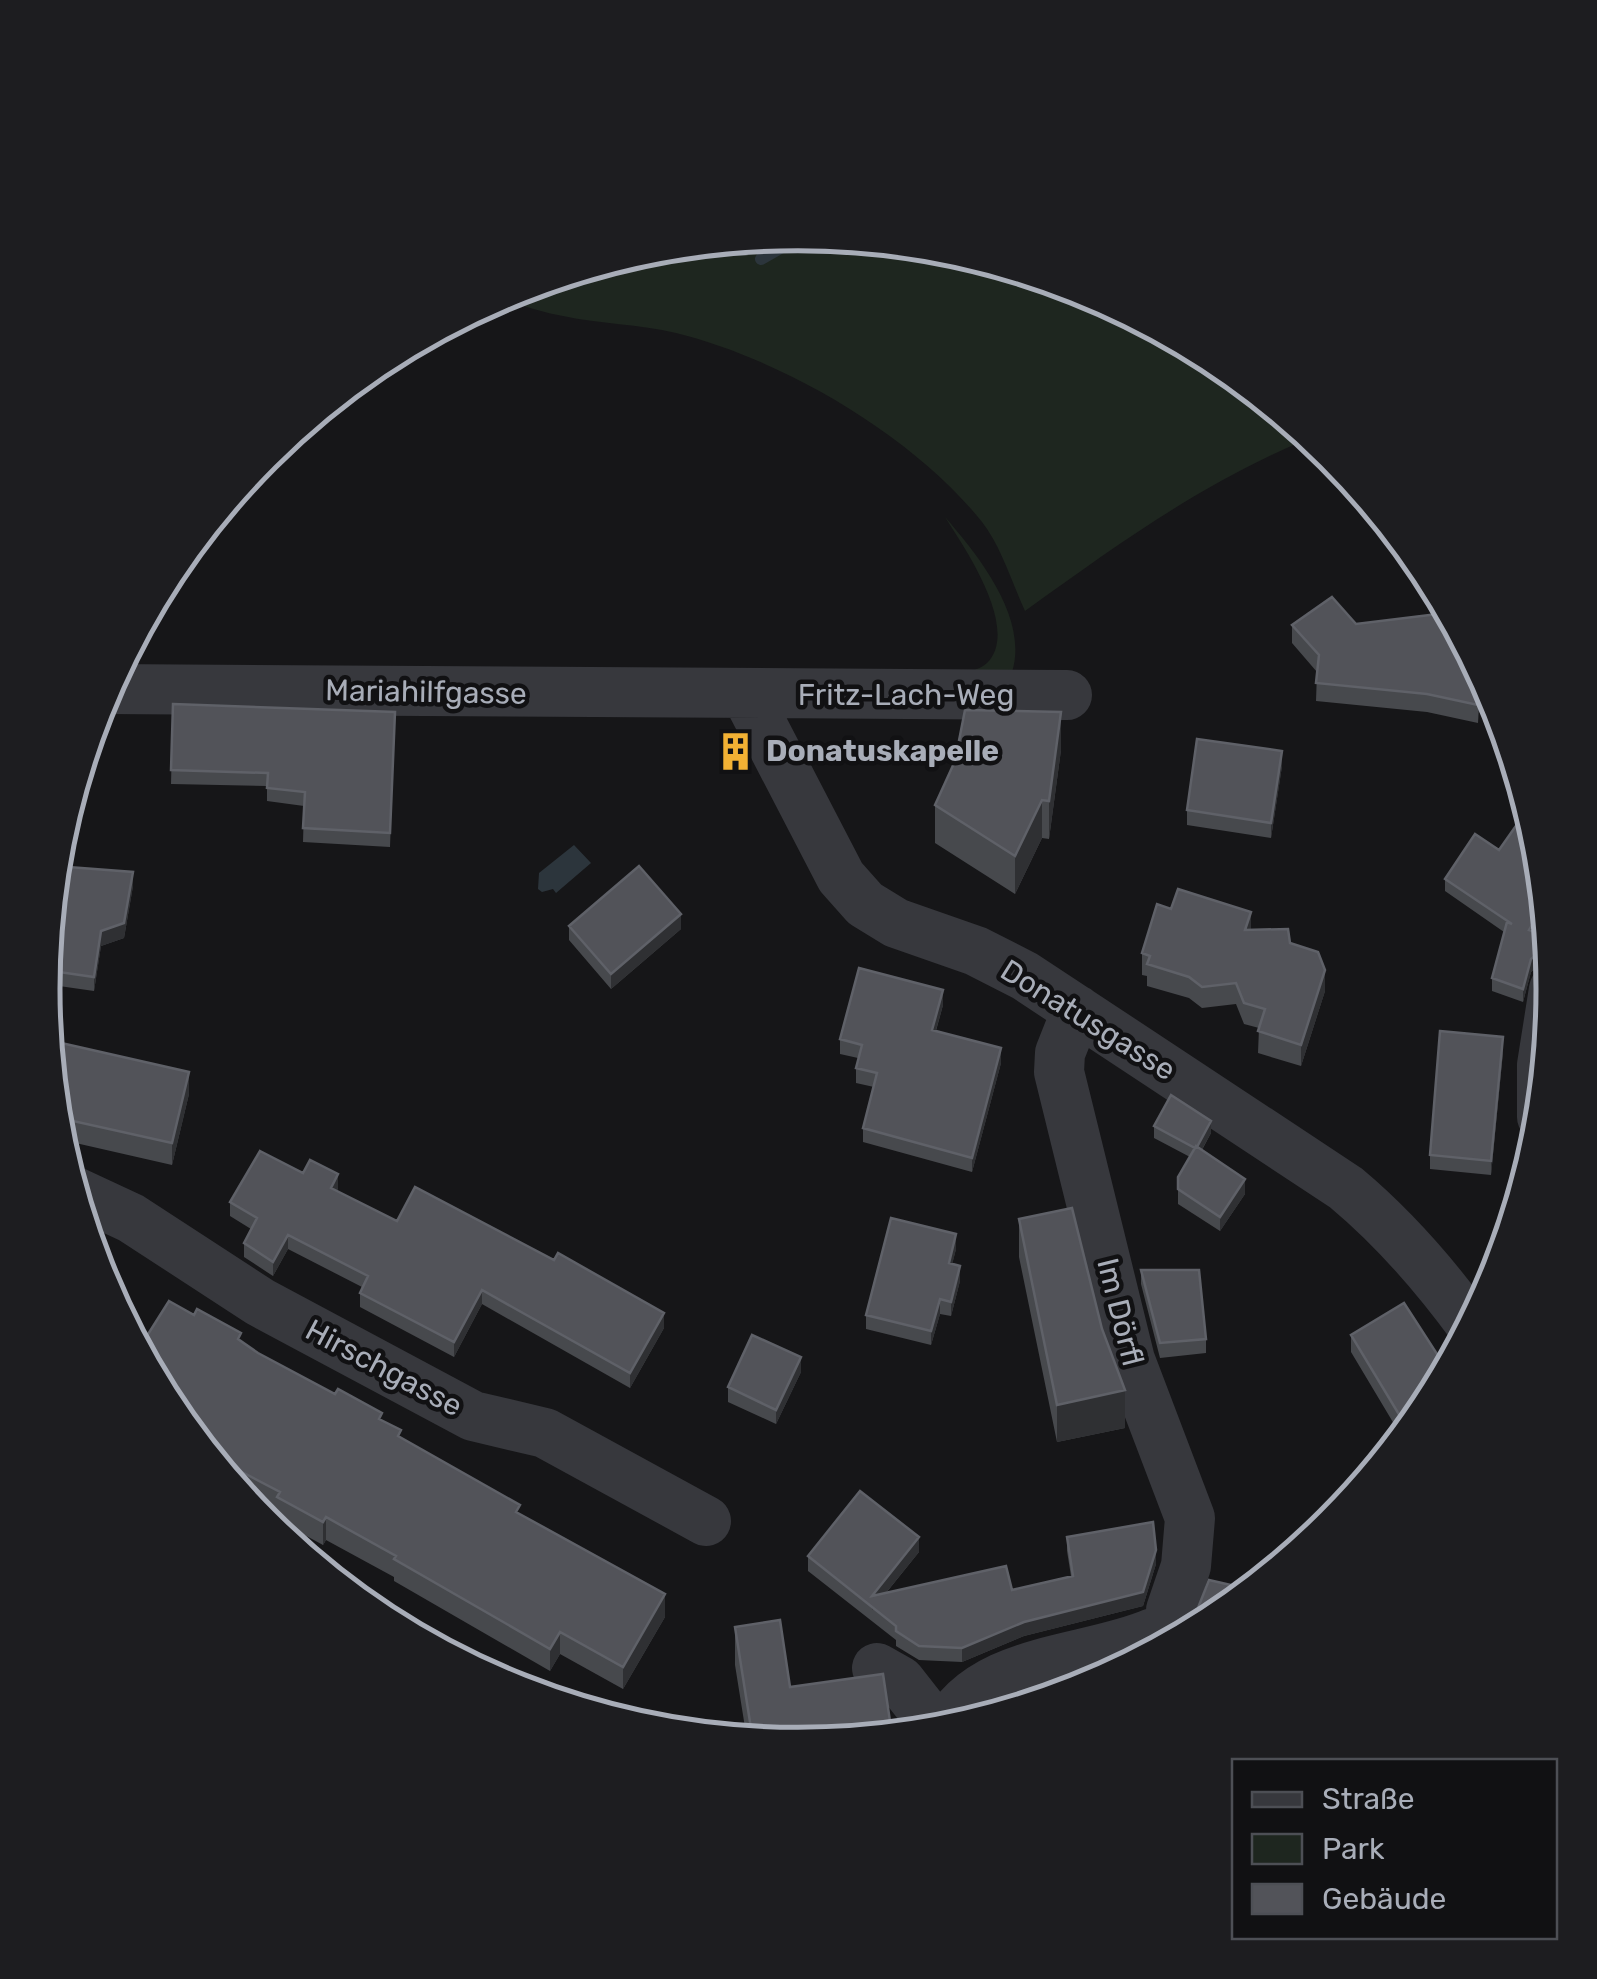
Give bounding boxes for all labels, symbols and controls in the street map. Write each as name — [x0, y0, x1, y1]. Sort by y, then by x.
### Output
street label: Mariahilfgasse — [325, 672, 527, 712]
street label: Fritz-Lach-Weg — [798, 677, 1014, 713]
building icon: Donatuskapelle — [715, 730, 757, 772]
place label: Donatuskapelle — [766, 733, 999, 769]
street label: Donatusgasse — [994, 952, 1182, 1088]
street label: Im Dörfl — [1089, 1255, 1151, 1369]
street label: Hirschgasse — [300, 1312, 468, 1424]
legend — [1232, 1759, 1557, 1939]
text: Straße — [1322, 1781, 1415, 1817]
text: Park — [1322, 1831, 1385, 1867]
text: Gebäude — [1322, 1881, 1446, 1917]

